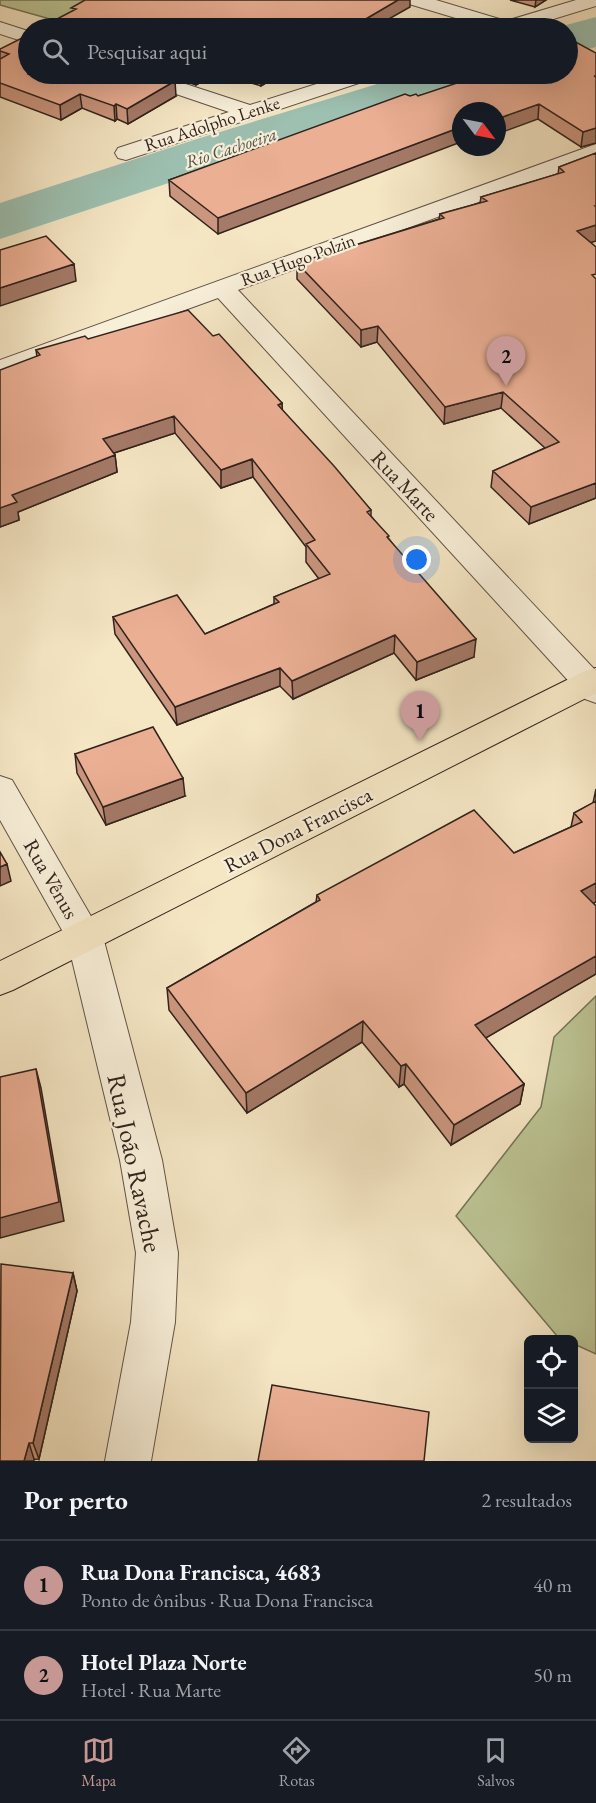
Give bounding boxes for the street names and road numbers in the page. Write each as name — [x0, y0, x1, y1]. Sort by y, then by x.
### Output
street label: Rua Adolpho Lenke — [141, 91, 282, 156]
street label: Rua Hugo Polzin — [237, 228, 359, 291]
street label: Rua Marte — [366, 445, 445, 527]
street label: Rua Dona Francisca — [219, 780, 377, 879]
street label: Rua Vênus — [18, 834, 85, 924]
street label: Rua João Ravache — [100, 1071, 170, 1255]

